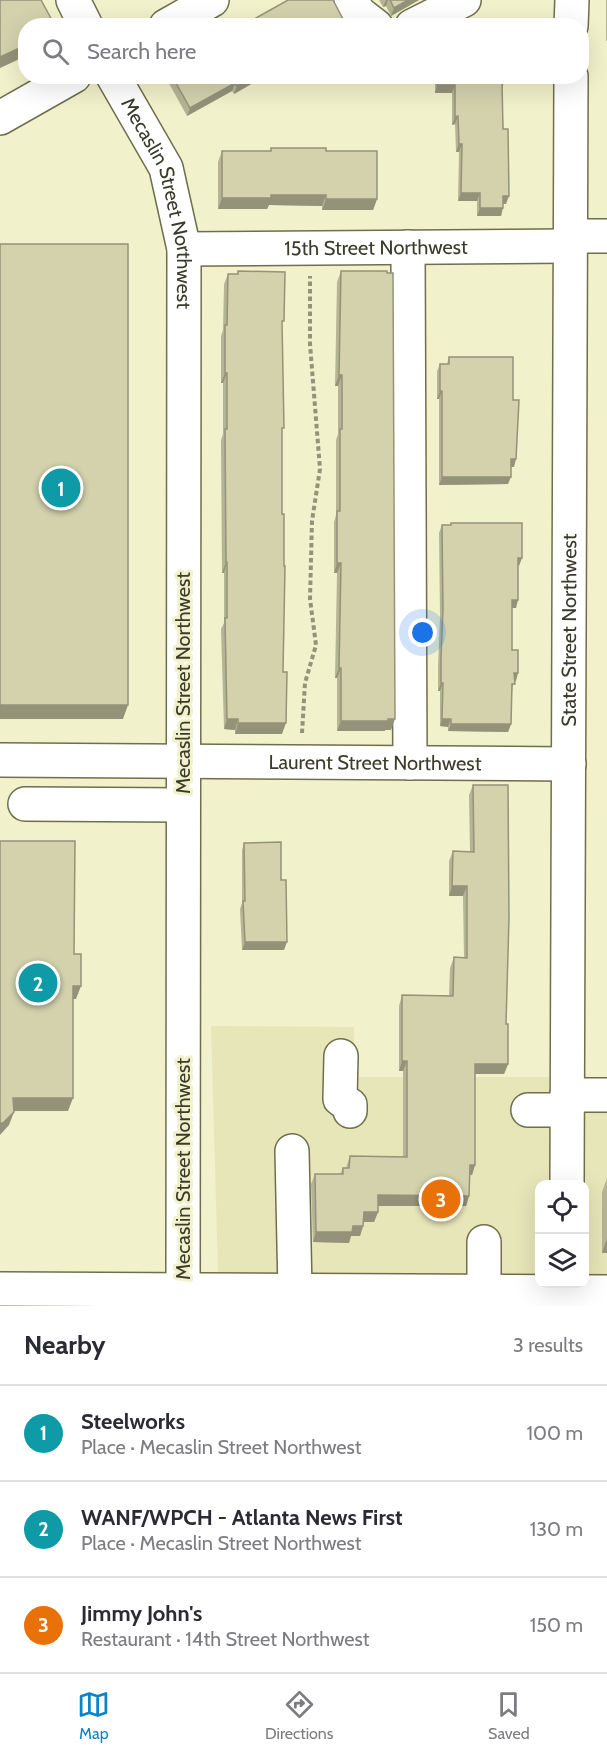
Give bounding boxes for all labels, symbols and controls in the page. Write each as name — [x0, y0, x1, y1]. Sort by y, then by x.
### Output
search box — [18, 18, 589, 84]
icon: search — [39, 35, 72, 68]
text: Search here — [87, 38, 196, 65]
street label: Mecaslin Street Northwest — [116, 93, 196, 309]
street label: 15th Street Northwest — [284, 235, 468, 260]
pin: 1 — [42, 466, 80, 510]
street label: State Street Northwest — [557, 533, 581, 727]
street label: Mecaslin Street Northwest — [171, 572, 195, 794]
your location — [408, 618, 437, 647]
street label: Laurent Street Northwest — [268, 750, 482, 775]
pin: 2 — [18, 960, 57, 1006]
street label: Mecaslin Street Northwest — [171, 1058, 195, 1280]
pin: 3 — [422, 1176, 460, 1222]
map controls — [535, 1180, 589, 1288]
button: locate — [535, 1180, 589, 1234]
button: layers — [535, 1234, 589, 1288]
text: Nearby — [24, 1329, 105, 1361]
text: 3 results — [513, 1333, 583, 1357]
text: Steelworks — [81, 1408, 185, 1435]
text: 1 — [40, 1421, 47, 1445]
text: 100 m — [527, 1421, 583, 1445]
text: Place · Mecaslin Street Northwest — [81, 1435, 362, 1459]
text: WANF/WPCH - Atlanta News First — [81, 1504, 403, 1531]
text: 2 — [38, 1517, 49, 1541]
text: 130 m — [530, 1517, 583, 1541]
text: Place · Mecaslin Street Northwest — [81, 1531, 362, 1555]
text: Jimmy John's — [81, 1600, 202, 1627]
text: 3 — [38, 1613, 49, 1637]
text: 150 m — [530, 1613, 583, 1637]
text: Restaurant · 14th Street Northwest — [81, 1627, 370, 1651]
tab: Map — [77, 1688, 110, 1743]
tab: Directions — [265, 1688, 333, 1743]
tab: Saved — [488, 1688, 530, 1743]

